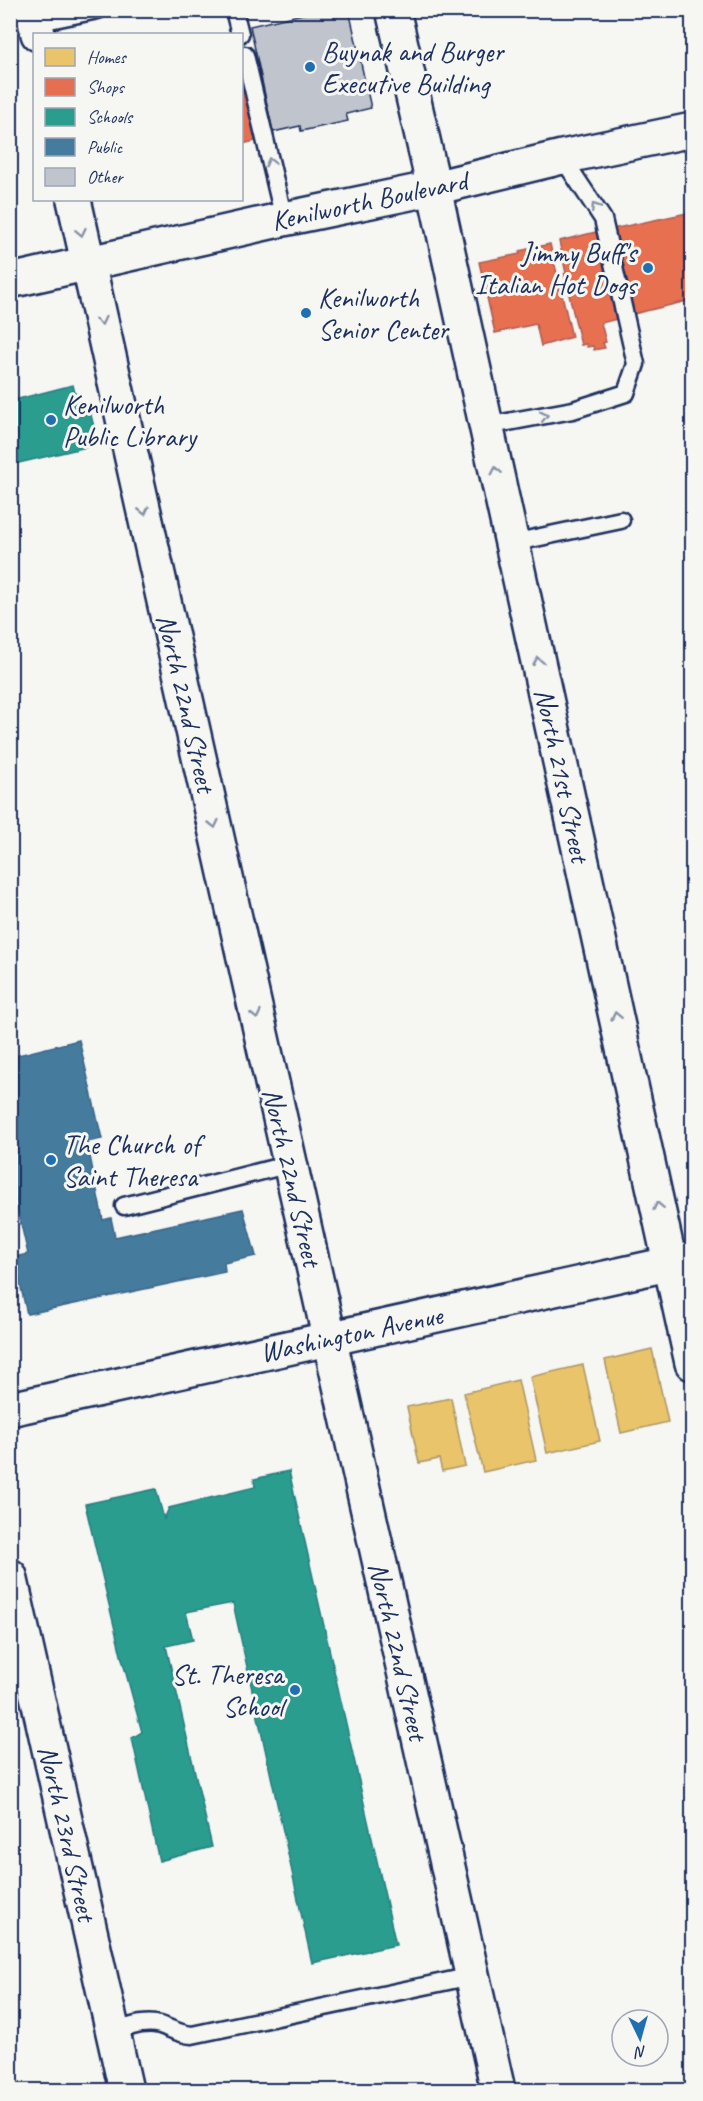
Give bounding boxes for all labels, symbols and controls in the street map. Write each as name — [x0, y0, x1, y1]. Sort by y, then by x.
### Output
legend — [33, 33, 243, 201]
place label: Buynak and Burger Executive Building — [322, 34, 505, 101]
text: Homes — [87, 46, 127, 68]
marker: Buynak and Burger Executive Building — [303, 60, 317, 74]
text: Shops — [87, 76, 126, 98]
text: Schools — [87, 106, 134, 128]
text: Public — [87, 136, 124, 158]
one-way arrow — [264, 157, 277, 167]
street label: Kenilworth Boulevard — [268, 162, 474, 238]
text: Other — [87, 166, 124, 188]
one-way arrow — [591, 203, 602, 214]
one-way arrow — [74, 226, 87, 236]
place label: Jimmy Buff's Italian Hot Dogs — [475, 235, 638, 302]
marker: Jimmy Buff's Italian Hot Dogs — [641, 261, 655, 275]
place label: Kenilworth Senior Center — [318, 280, 450, 347]
marker: Kenilworth Senior Center — [299, 306, 313, 320]
one-way arrow — [94, 315, 107, 325]
place label: Kenilworth Public Library — [63, 387, 198, 454]
one-way arrow — [539, 410, 549, 423]
marker: Kenilworth Public Library — [44, 413, 58, 427]
one-way arrow — [490, 466, 503, 476]
one-way arrow — [136, 506, 149, 516]
street label: North 22nd Street — [149, 611, 225, 798]
one-way arrow — [532, 656, 545, 666]
street label: North 21st Street — [527, 685, 599, 868]
one-way arrow — [206, 819, 219, 829]
one-way arrow — [249, 1009, 262, 1019]
one-way arrow — [610, 1011, 623, 1021]
street label: North 22nd Street — [255, 1085, 331, 1272]
place label: The Church of Saint Theresa — [63, 1127, 206, 1194]
marker: The Church of Saint Theresa — [44, 1153, 58, 1167]
one-way arrow — [652, 1201, 665, 1211]
street label: Washington Avenue — [257, 1297, 447, 1370]
street label: North 22nd Street — [361, 1559, 437, 1746]
place label: St. Theresa School — [172, 1657, 288, 1724]
marker: St. Theresa School — [288, 1683, 302, 1697]
street label: North 23rd Street — [30, 1742, 105, 1927]
north arrow — [610, 2008, 670, 2068]
text: N — [632, 2042, 647, 2063]

